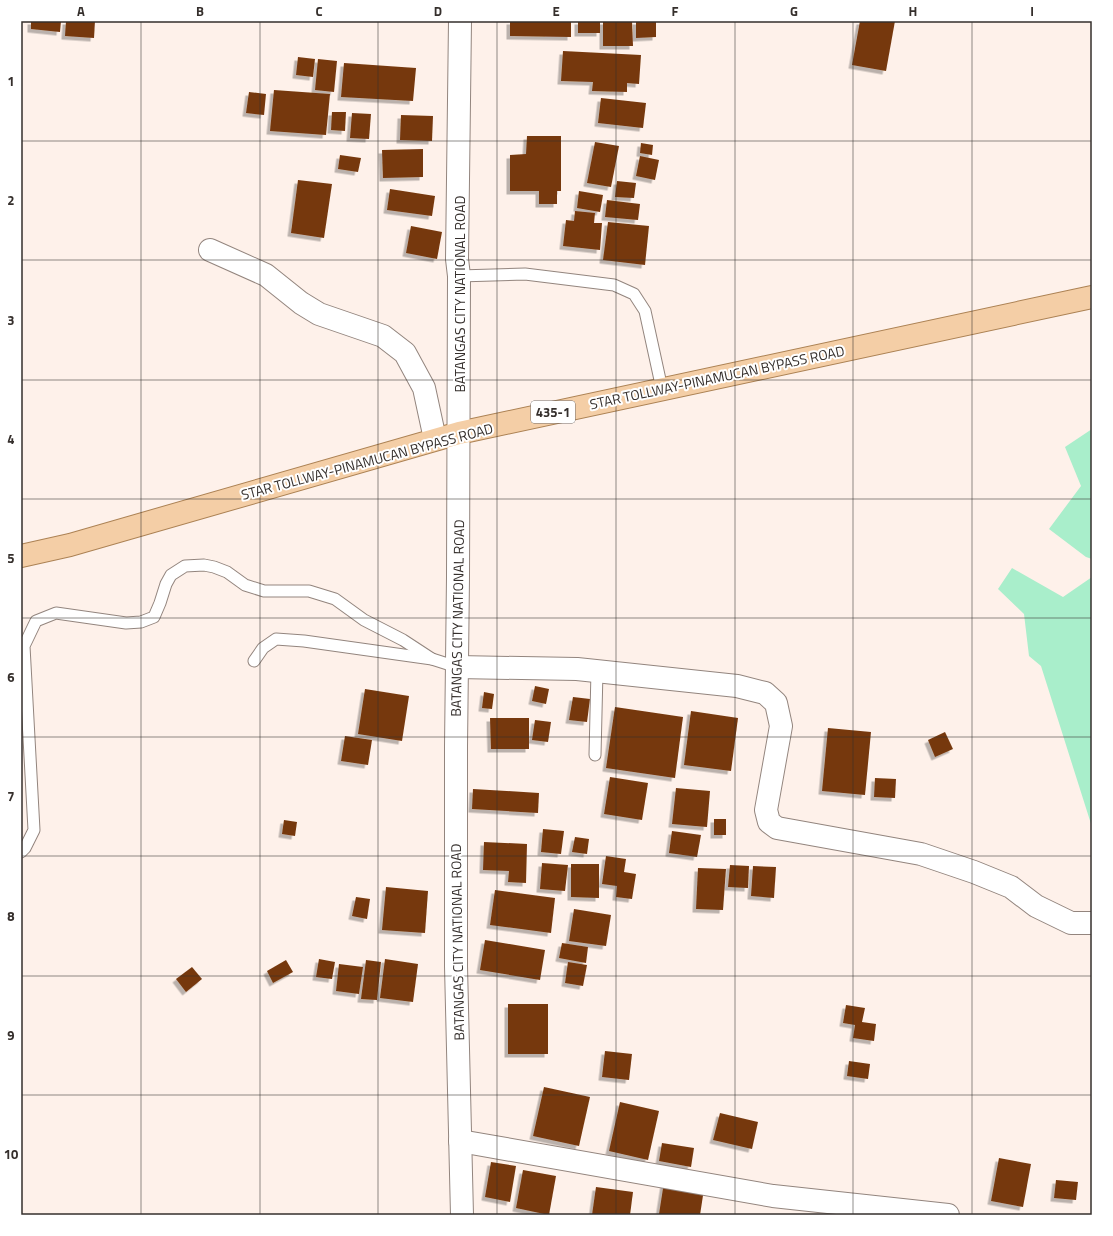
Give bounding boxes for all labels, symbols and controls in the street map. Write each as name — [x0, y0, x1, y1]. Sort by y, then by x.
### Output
text: A — [77, 1, 85, 21]
text: B — [196, 1, 204, 21]
text: C — [315, 1, 323, 21]
text: D — [434, 1, 442, 21]
text: E — [552, 1, 560, 21]
text: F — [672, 1, 679, 21]
text: G — [790, 1, 798, 21]
text: H — [909, 1, 917, 21]
text: I — [1030, 1, 1034, 21]
text: 1 — [7, 71, 15, 91]
text: 2 — [7, 190, 15, 210]
street label: BATANGAS CITY NATIONAL ROAD — [449, 195, 470, 393]
text: 3 — [7, 310, 15, 330]
street label: STAR TOLLWAY-PINAMUCAN BYPASS ROAD — [588, 340, 846, 414]
road number: 435-1 — [531, 401, 575, 423]
street label: STAR TOLLWAY-PINAMUCAN BYPASS ROAD — [239, 417, 495, 505]
text: 4 — [7, 429, 15, 449]
street label: BATANGAS CITY NATIONAL ROAD — [445, 519, 469, 717]
text: 5 — [7, 548, 15, 568]
text: 6 — [7, 667, 15, 687]
text: 7 — [7, 786, 15, 806]
street label: BATANGAS CITY NATIONAL ROAD — [445, 843, 469, 1041]
text: 8 — [7, 906, 15, 926]
text: 9 — [7, 1025, 15, 1045]
text: 10 — [4, 1144, 18, 1164]

